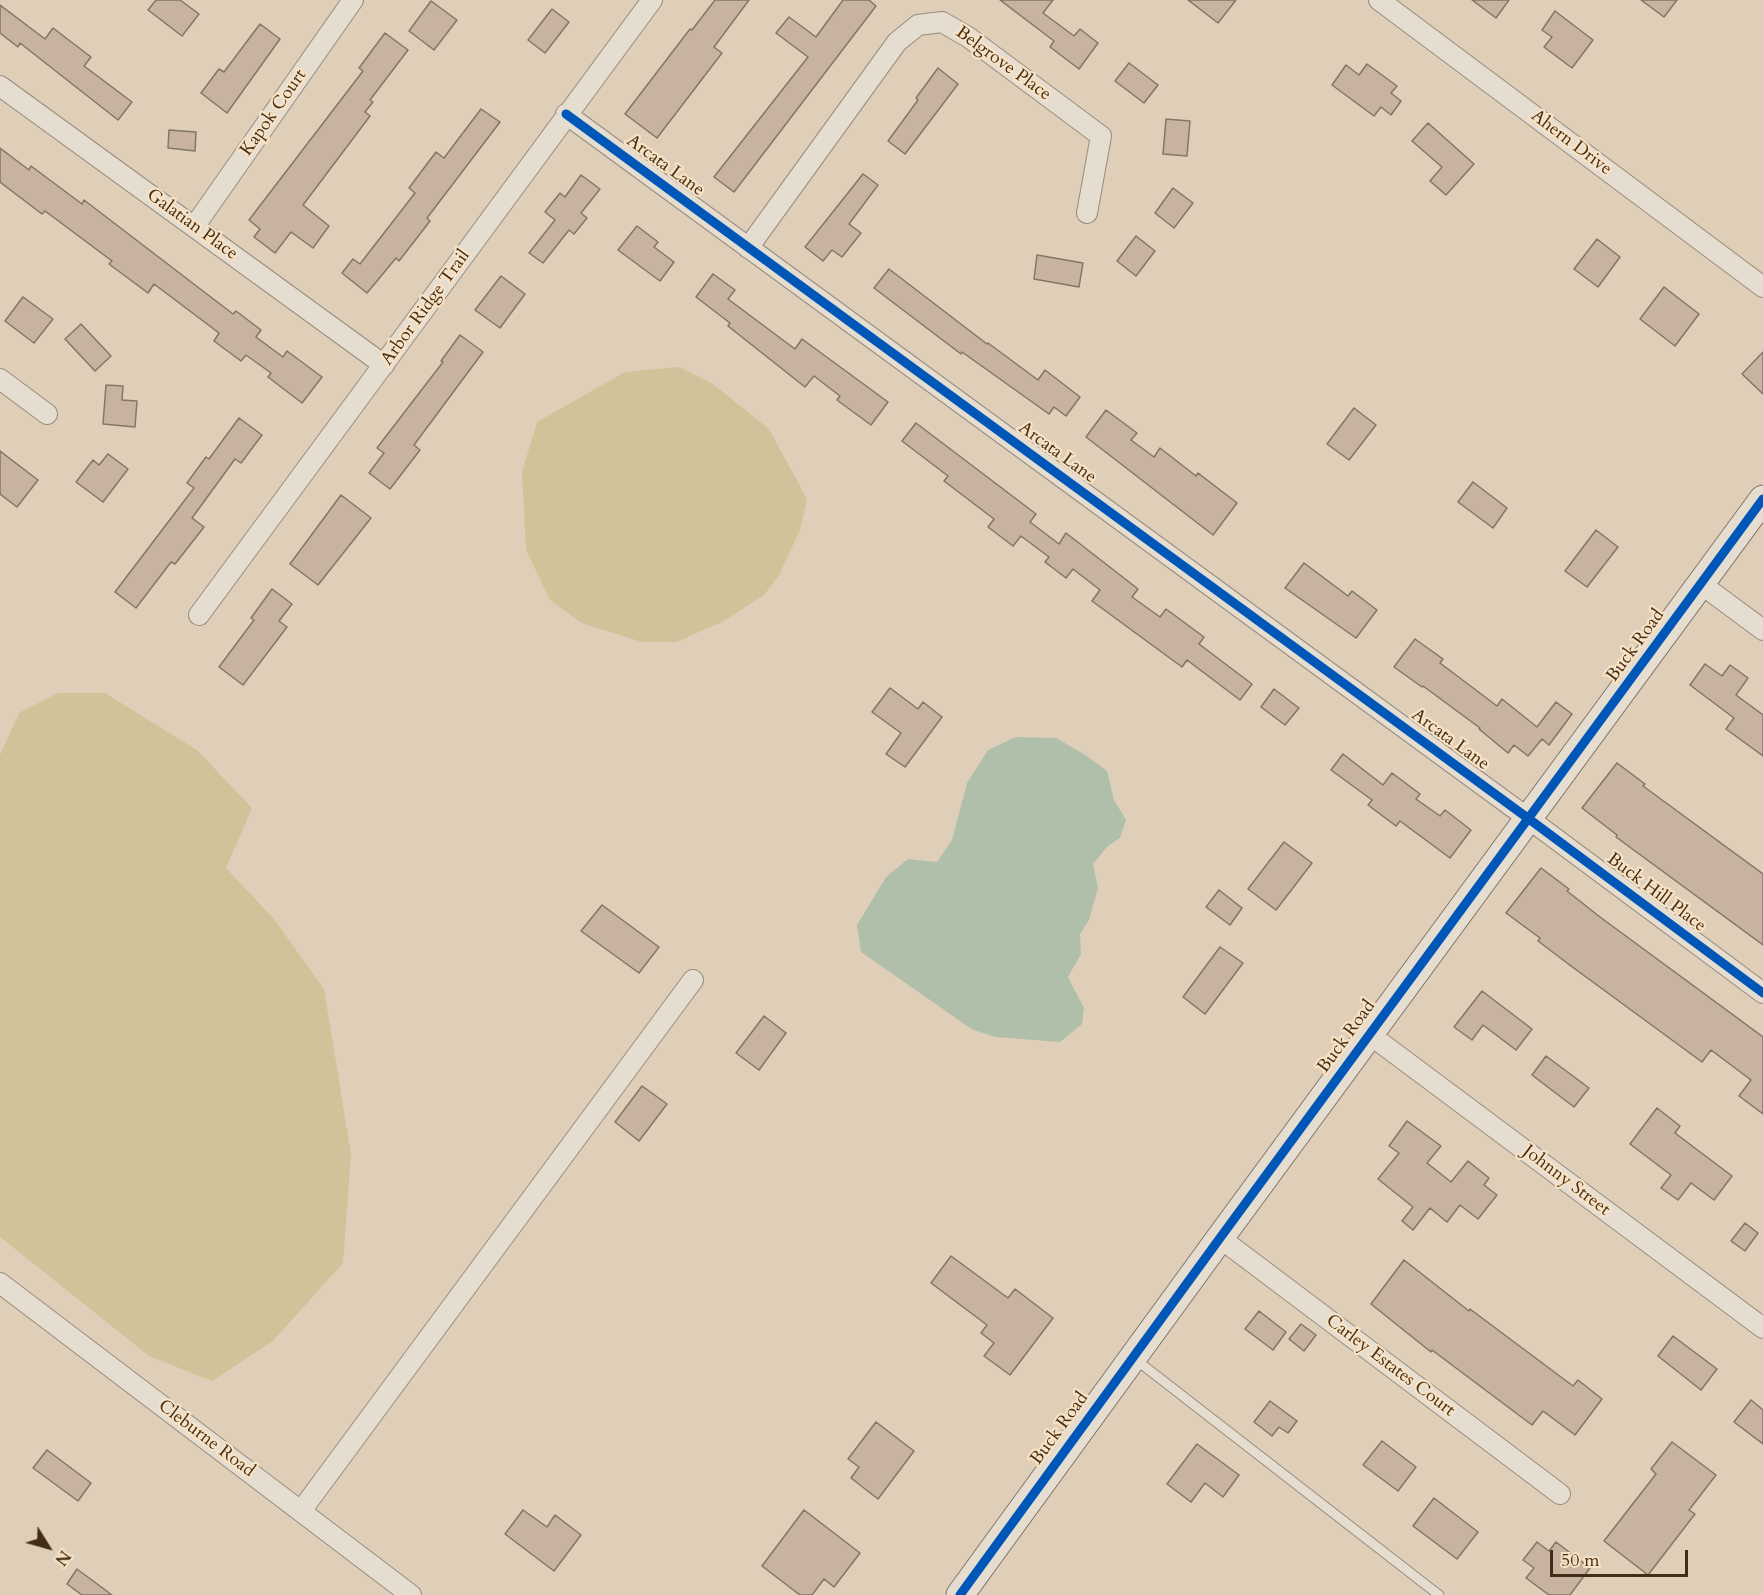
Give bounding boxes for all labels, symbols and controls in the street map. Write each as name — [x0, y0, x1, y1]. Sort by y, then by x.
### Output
street label: Belgrove Place — [951, 22, 1055, 106]
street label: Kapok Court — [236, 66, 312, 160]
street label: Ahern Drive — [1526, 105, 1616, 181]
street label: Arcata Lane — [622, 131, 708, 201]
street label: Galatian Place — [142, 185, 242, 265]
street label: Arbor Ridge Trail — [377, 246, 475, 370]
street label: Arcata Lane — [1014, 418, 1100, 488]
street label: Buck Road — [1602, 606, 1670, 686]
street label: Arcata Lane — [1407, 705, 1493, 775]
street label: Buck Hill Place — [1602, 849, 1710, 937]
street label: Buck Road — [1313, 997, 1381, 1077]
street label: Johnny Street — [1518, 1141, 1614, 1221]
street label: Carley Estates Court — [1321, 1310, 1459, 1422]
street label: Buck Road — [1026, 1389, 1094, 1469]
street label: Cleburne Road — [153, 1396, 259, 1482]
north arrow — [18, 1517, 78, 1577]
scale bar — [1553, 1538, 1691, 1576]
text: N — [49, 1546, 75, 1570]
text: 50 m — [1561, 1548, 1600, 1573]

